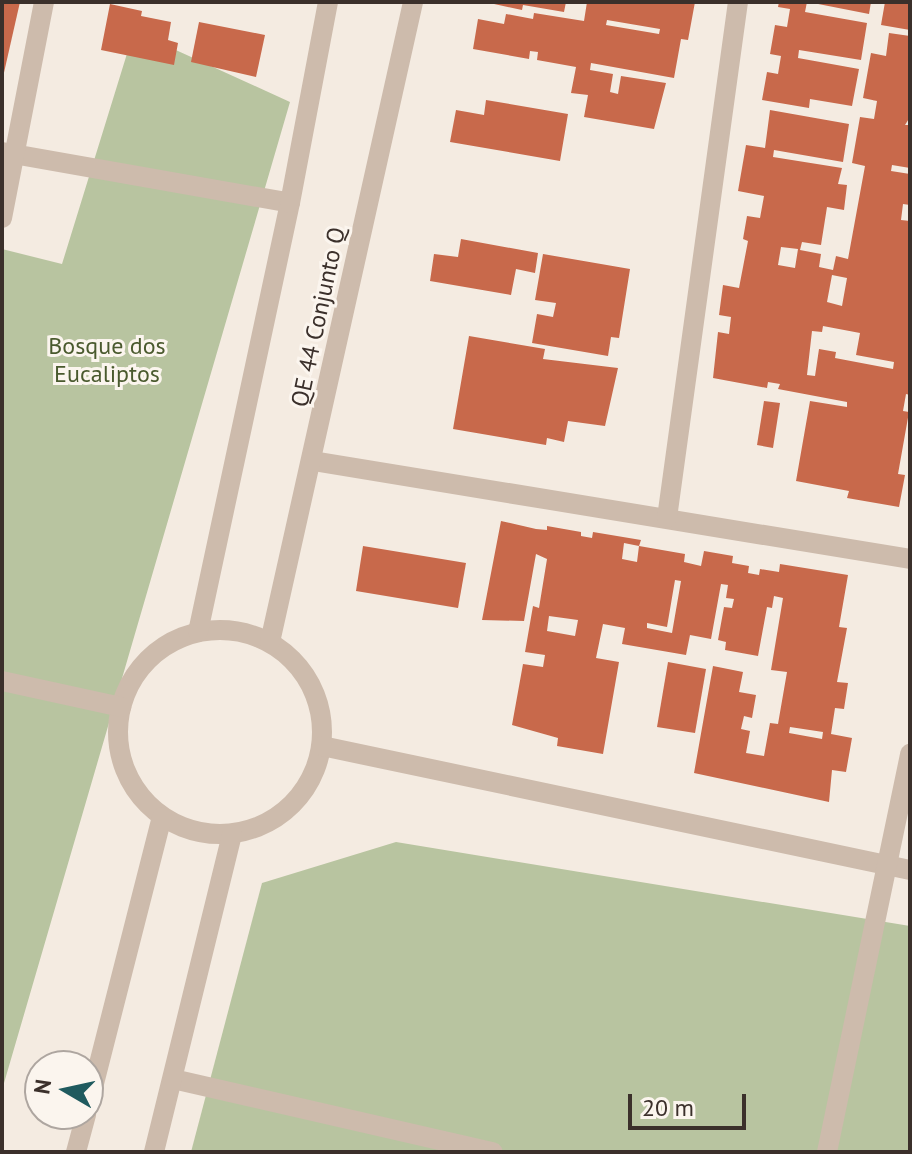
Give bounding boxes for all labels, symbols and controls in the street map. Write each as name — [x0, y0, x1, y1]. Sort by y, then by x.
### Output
street label: QE 44 Conjunto Q — [285, 224, 351, 410]
park label: Bosque dos Eucaliptos — [48, 332, 166, 388]
north arrow — [24, 1050, 104, 1130]
text: N — [27, 1077, 57, 1096]
scale bar — [632, 1078, 750, 1128]
text: 20 m — [642, 1092, 694, 1123]

